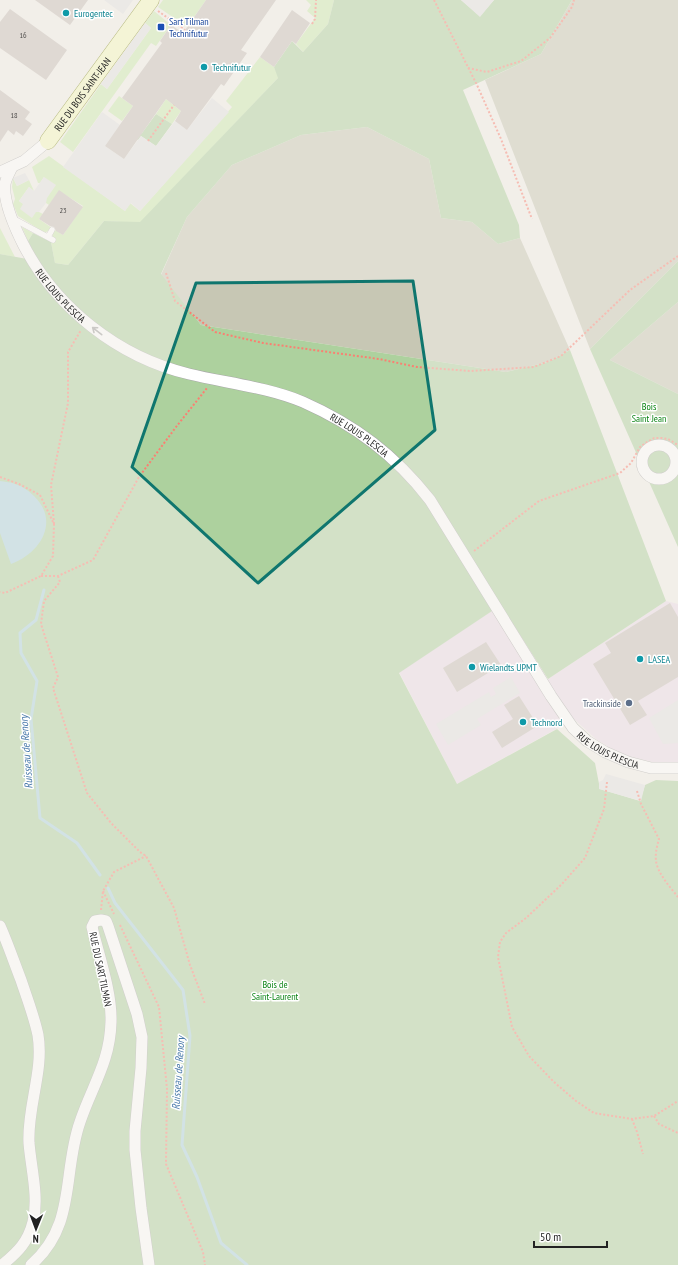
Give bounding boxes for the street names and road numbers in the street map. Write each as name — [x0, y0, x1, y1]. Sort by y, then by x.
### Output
street label: RUE DU BOIS SAINT-JEAN — [51, 55, 114, 134]
street label: RUE LOUIS PLESCIA — [33, 266, 88, 326]
street label: RUE LOUIS PLESCIA — [328, 411, 391, 460]
street label: RUE LOUIS PLESCIA — [574, 729, 640, 772]
street label: RUE DU SART TILMAN — [86, 931, 115, 1008]

